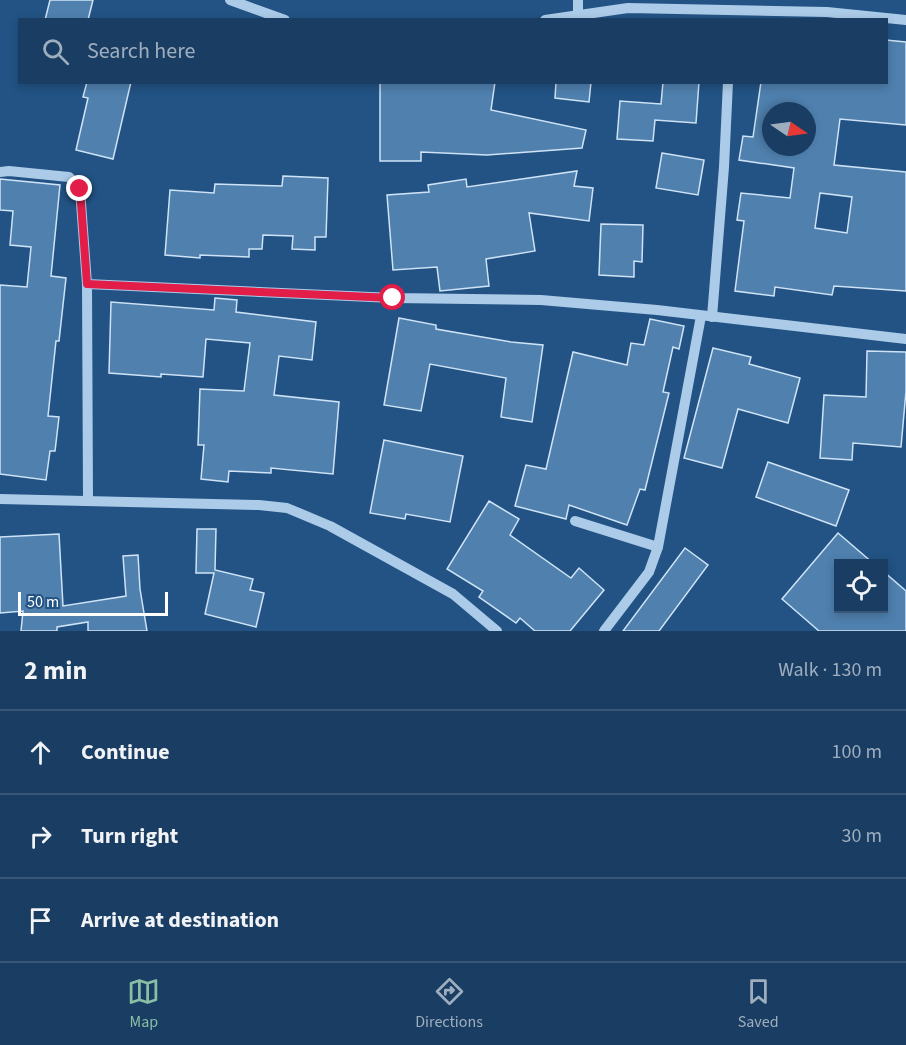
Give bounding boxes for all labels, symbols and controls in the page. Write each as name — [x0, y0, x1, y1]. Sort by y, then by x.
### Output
search box — [18, 18, 888, 84]
icon: search — [39, 35, 72, 68]
text: Search here — [87, 35, 195, 67]
north arrow — [762, 102, 816, 156]
route end — [66, 175, 92, 201]
route start — [379, 284, 405, 310]
map controls — [834, 559, 888, 613]
button: locate — [834, 559, 888, 613]
scale bar — [18, 589, 168, 616]
text: 50 m — [27, 591, 59, 613]
text: 2 min — [24, 652, 87, 689]
text: Walk · 130 m — [778, 656, 882, 684]
icon: ahead — [24, 736, 57, 769]
text: Continue — [81, 736, 170, 768]
text: 100 m — [832, 738, 882, 766]
icon: right — [24, 820, 57, 853]
text: Turn right — [81, 820, 178, 852]
text: 30 m — [842, 822, 882, 850]
icon: arrive — [24, 904, 57, 937]
text: Arrive at destination — [81, 904, 279, 936]
tab: Map — [127, 975, 160, 1033]
tab: Directions — [415, 975, 483, 1033]
tab: Saved — [738, 975, 779, 1033]

